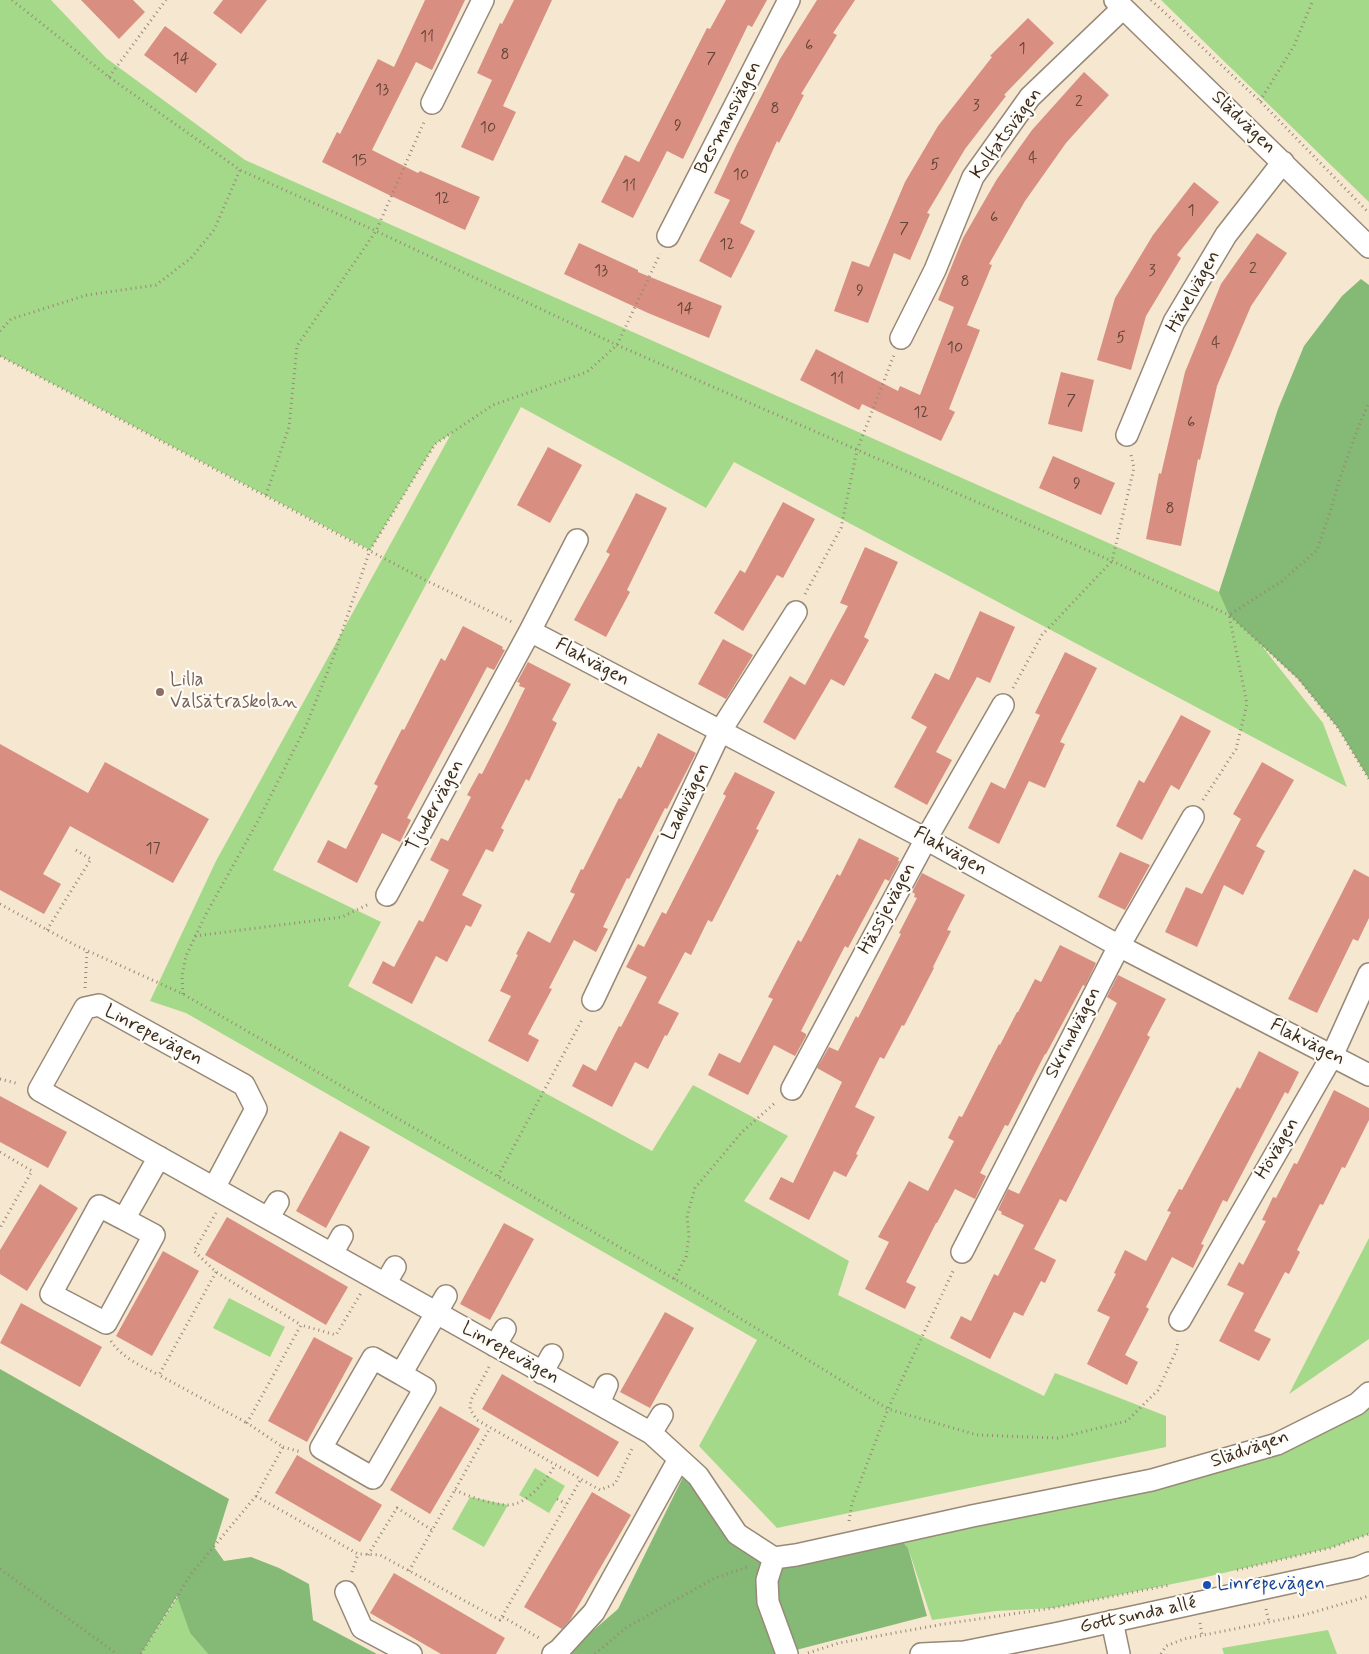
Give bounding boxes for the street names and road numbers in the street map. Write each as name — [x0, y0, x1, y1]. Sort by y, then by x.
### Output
street label: Besmansvägen — [691, 58, 767, 178]
street label: Kolfatsvägen — [966, 84, 1048, 184]
street label: Slädvägen — [1206, 87, 1280, 159]
street label: Hävelvägen — [1162, 247, 1226, 337]
street label: Flakvägen — [551, 634, 633, 692]
street label: Tjudervägen — [402, 756, 470, 856]
street label: Laduvägen — [658, 759, 716, 845]
street label: Flakvägen — [909, 822, 991, 882]
street label: Hässjevägen — [854, 859, 922, 959]
street label: Skrindvägen — [1041, 983, 1107, 1083]
street label: Linrepevägen — [100, 1001, 206, 1071]
street label: Flakvägen — [1266, 1015, 1348, 1071]
street label: Hövägen — [1251, 1114, 1305, 1184]
street label: Linrepevägen — [457, 1318, 563, 1390]
street label: Slädvägen — [1208, 1426, 1292, 1474]
street label: Gottsunda allé — [1078, 1593, 1198, 1639]

